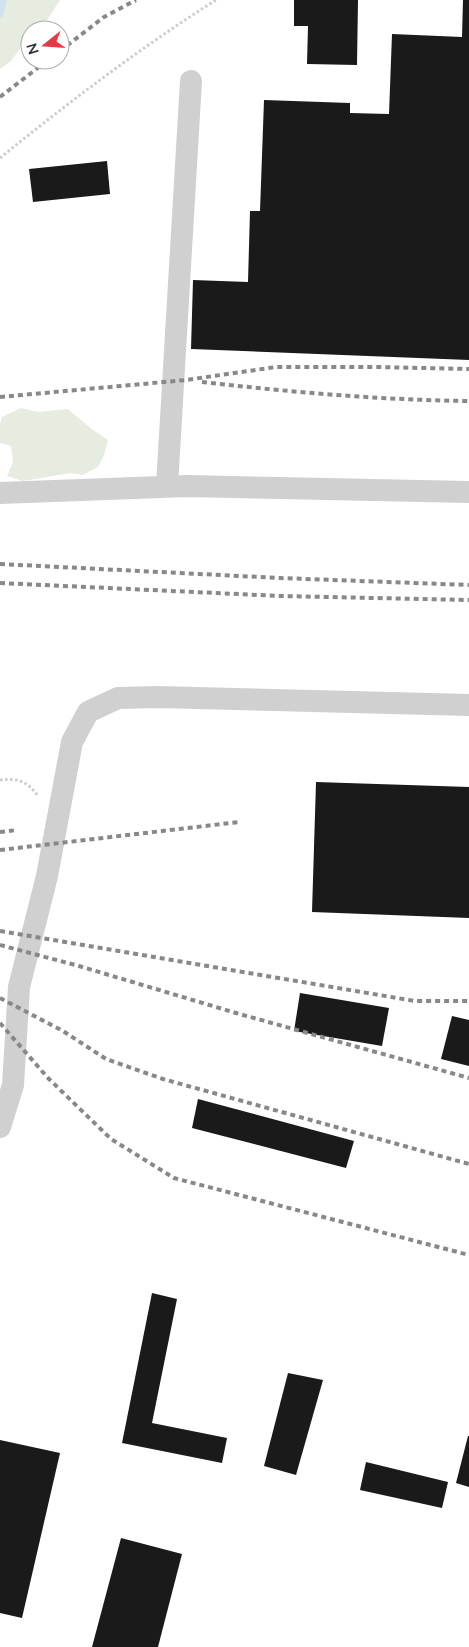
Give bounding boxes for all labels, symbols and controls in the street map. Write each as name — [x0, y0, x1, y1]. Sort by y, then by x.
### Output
north arrow — [20, 20, 70, 70]
text: N — [22, 41, 42, 57]

